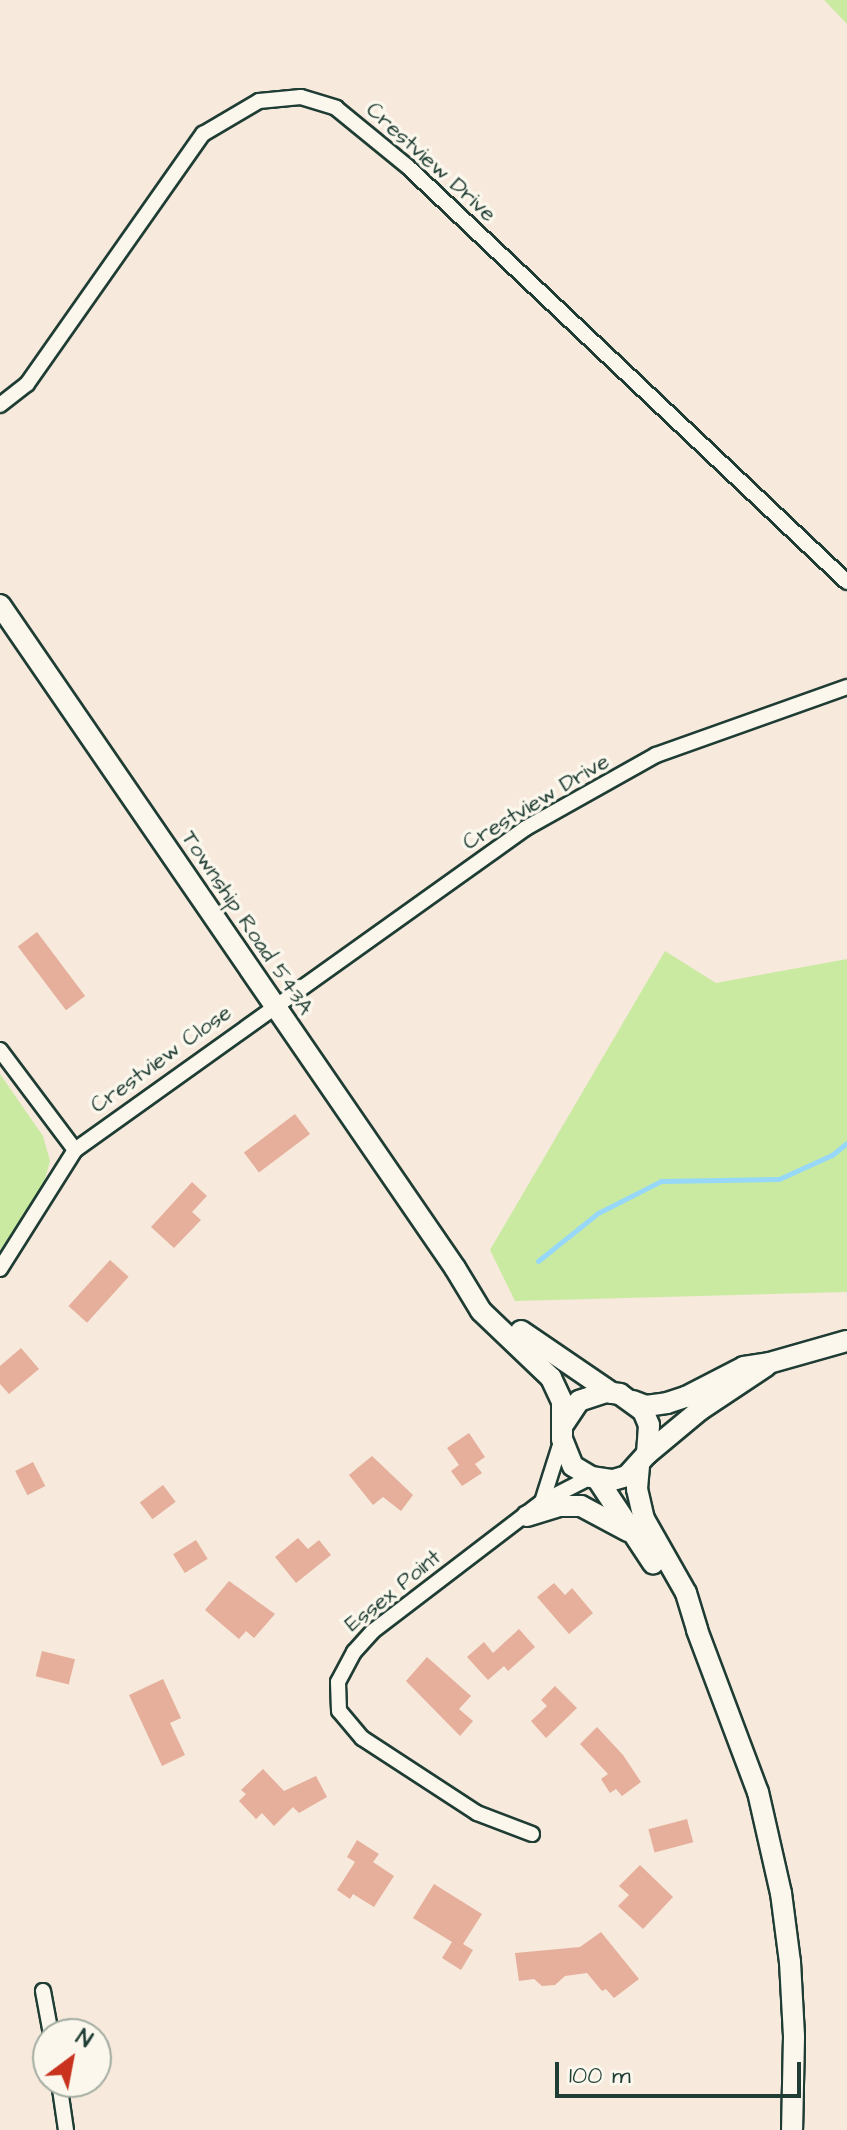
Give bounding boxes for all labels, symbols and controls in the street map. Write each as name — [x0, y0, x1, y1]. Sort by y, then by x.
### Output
street label: Crestview Drive — [361, 97, 501, 227]
street label: Crestview Drive — [458, 748, 614, 856]
street label: Township Road 543A — [176, 826, 318, 1020]
street label: Crestview Close — [86, 999, 236, 1119]
street label: Essex Point — [340, 1544, 446, 1638]
north arrow — [32, 2018, 112, 2098]
text: N — [70, 2022, 98, 2056]
scale bar — [559, 2046, 805, 2096]
text: 100 m — [569, 2059, 631, 2093]

